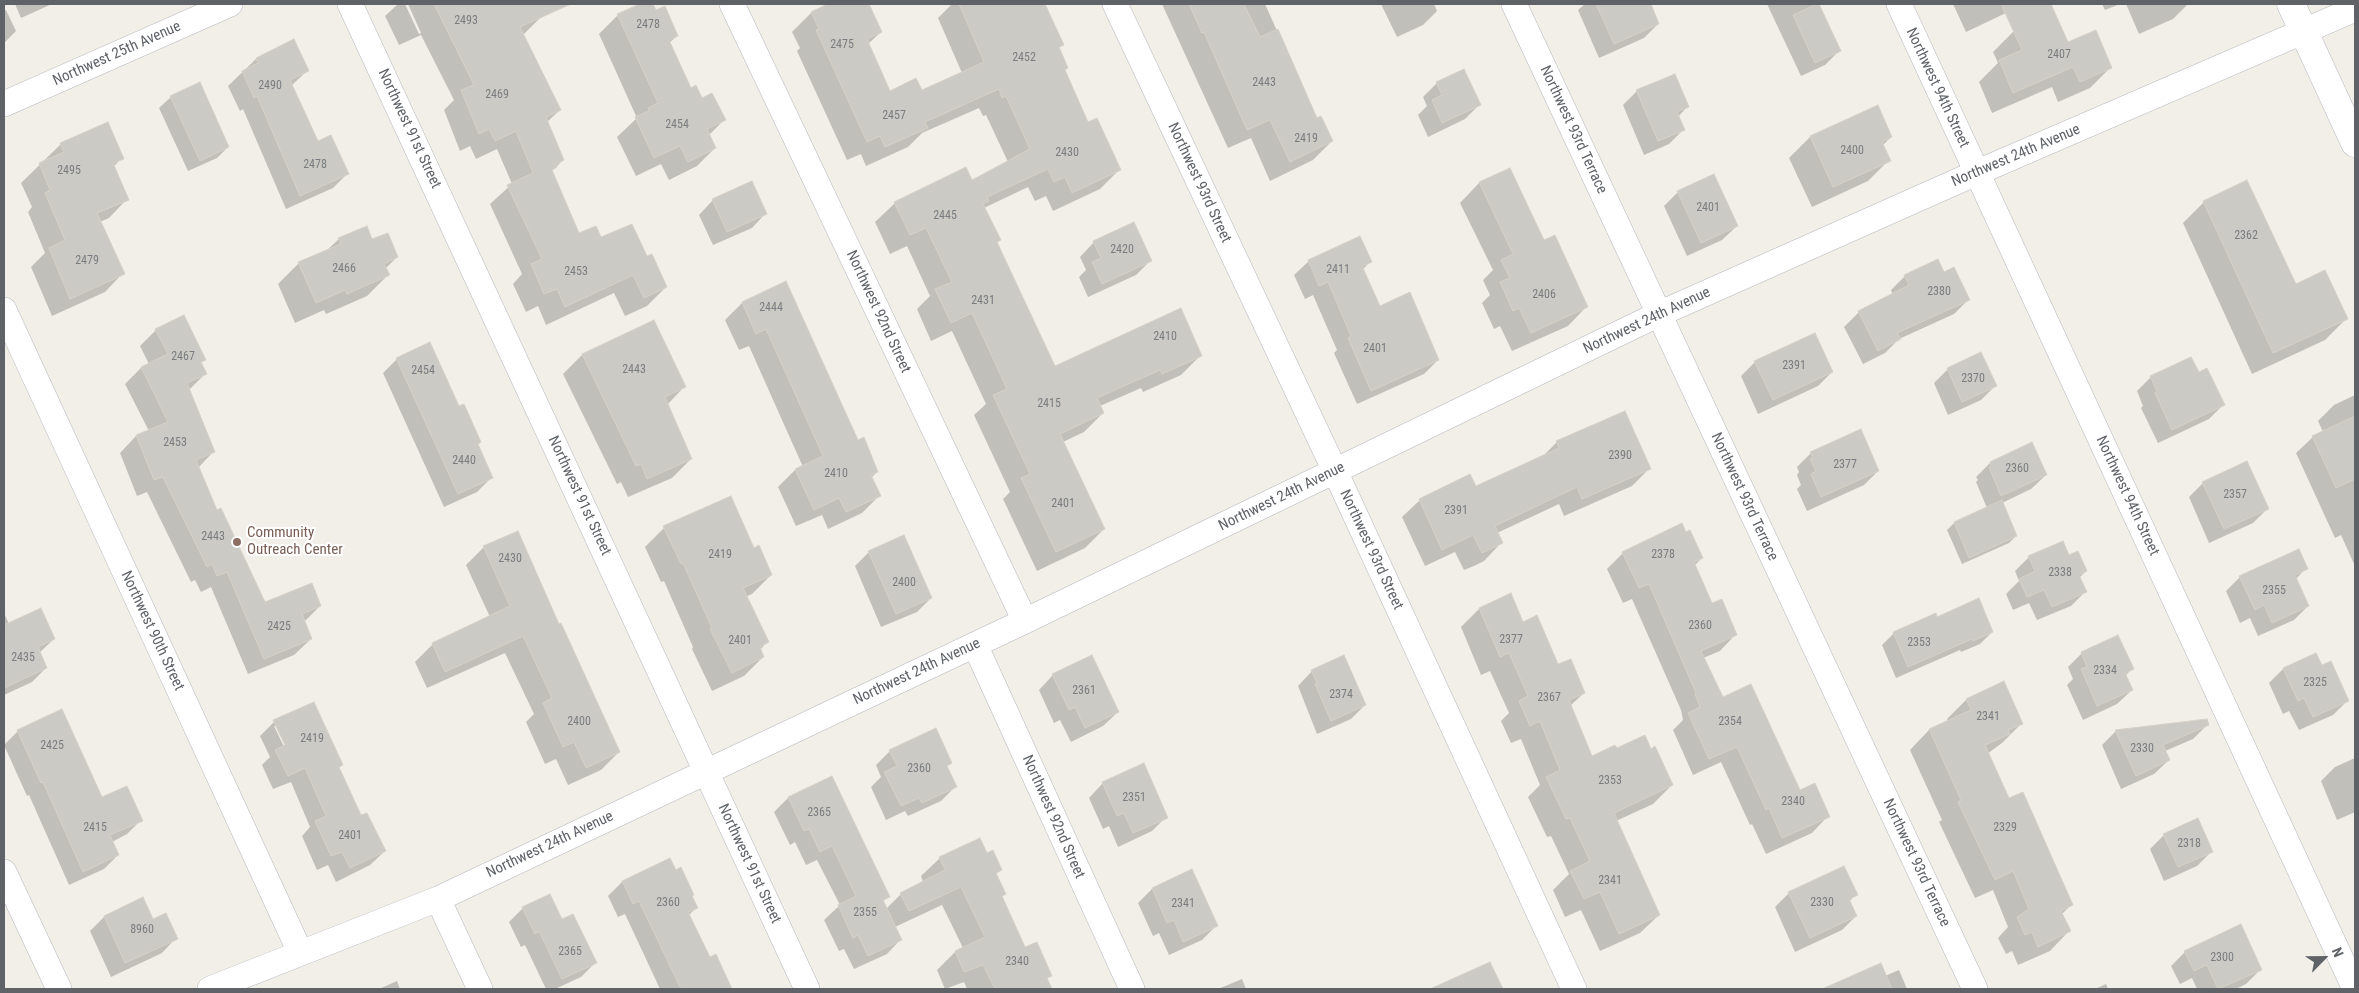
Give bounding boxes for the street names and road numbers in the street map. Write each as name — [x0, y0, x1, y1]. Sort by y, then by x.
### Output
street label: Northwest 25th Avenue — [50, 18, 184, 90]
street label: Northwest 94th Street — [1901, 25, 1973, 151]
street label: Northwest 93rd Terrace — [1535, 63, 1611, 197]
street label: Northwest 91st Street — [373, 66, 445, 192]
street label: Northwest 93rd Street — [1163, 120, 1235, 246]
street label: Northwest 24th Avenue — [1949, 121, 2083, 191]
street label: Northwest 92nd Street — [842, 248, 914, 376]
street label: Northwest 24th Avenue — [1581, 284, 1713, 358]
street label: Northwest 93rd Terrace — [1706, 430, 1782, 564]
street label: Northwest 91st Street — [543, 433, 615, 559]
street label: Northwest 94th Street — [2091, 433, 2163, 559]
street label: Northwest 24th Avenue — [1216, 459, 1348, 535]
street label: Northwest 93rd Street — [1335, 487, 1407, 613]
street label: Northwest 90th Street — [116, 568, 188, 694]
street label: Northwest 24th Avenue — [851, 635, 983, 709]
street label: Northwest 92nd Street — [1018, 753, 1088, 881]
street label: Northwest 93rd Terrace — [1878, 796, 1954, 930]
street label: Northwest 91st Street — [713, 801, 785, 927]
street label: Northwest 24th Avenue — [484, 808, 616, 882]

